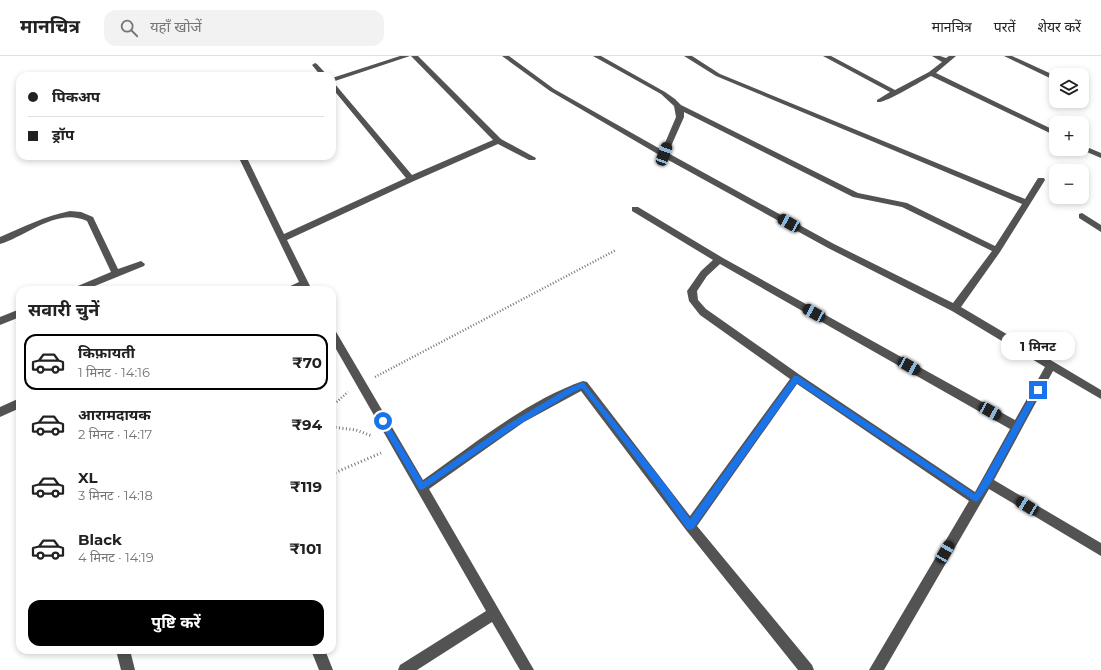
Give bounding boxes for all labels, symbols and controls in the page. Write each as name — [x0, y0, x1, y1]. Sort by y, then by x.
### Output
search box — [104, 10, 384, 46]
text: मानचित्र — [20, 15, 80, 38]
icon: search — [118, 17, 140, 39]
text: यहाँ खोजें — [150, 17, 202, 36]
text: मानचित्र — [932, 18, 972, 36]
text: परतें — [994, 18, 1015, 36]
text: शेयर करें — [1037, 18, 1081, 36]
map controls — [1049, 68, 1089, 204]
button: layers — [1049, 68, 1089, 108]
text: पिकअप — [52, 87, 100, 106]
button: + — [1049, 116, 1089, 156]
text: ड्रॉप — [52, 125, 74, 144]
car — [654, 141, 674, 167]
button: − — [1049, 164, 1089, 204]
car — [776, 212, 802, 234]
text: सवारी चुनें — [28, 299, 99, 321]
car — [801, 302, 827, 324]
callout: 1 मिनट — [1001, 332, 1075, 360]
text: 1 मिनट — [1020, 338, 1056, 354]
text: किफ़ायती — [78, 343, 135, 362]
icon: car — [30, 344, 66, 380]
text: ₹70 — [292, 353, 322, 372]
car — [896, 355, 922, 377]
text: 1 मिनट · 14:16 — [78, 364, 150, 380]
route end — [1029, 381, 1047, 399]
car — [977, 400, 1003, 422]
text: आरामदायक — [78, 405, 151, 424]
icon: car — [30, 406, 66, 442]
route start — [374, 412, 392, 430]
text: ₹94 — [291, 415, 322, 434]
text: 2 मिनट · 14:17 — [78, 426, 152, 442]
icon: car — [30, 468, 66, 504]
text: XL — [78, 468, 97, 487]
text: ₹119 — [290, 477, 322, 496]
text: 3 मिनट · 14:18 — [78, 487, 153, 503]
car — [1014, 495, 1040, 517]
icon: car — [30, 530, 66, 566]
text: Black — [78, 530, 122, 549]
text: ₹101 — [289, 539, 322, 558]
car — [934, 539, 956, 565]
text: 4 मिनट · 14:19 — [78, 549, 154, 565]
button: पुष्टि करें — [28, 600, 324, 646]

